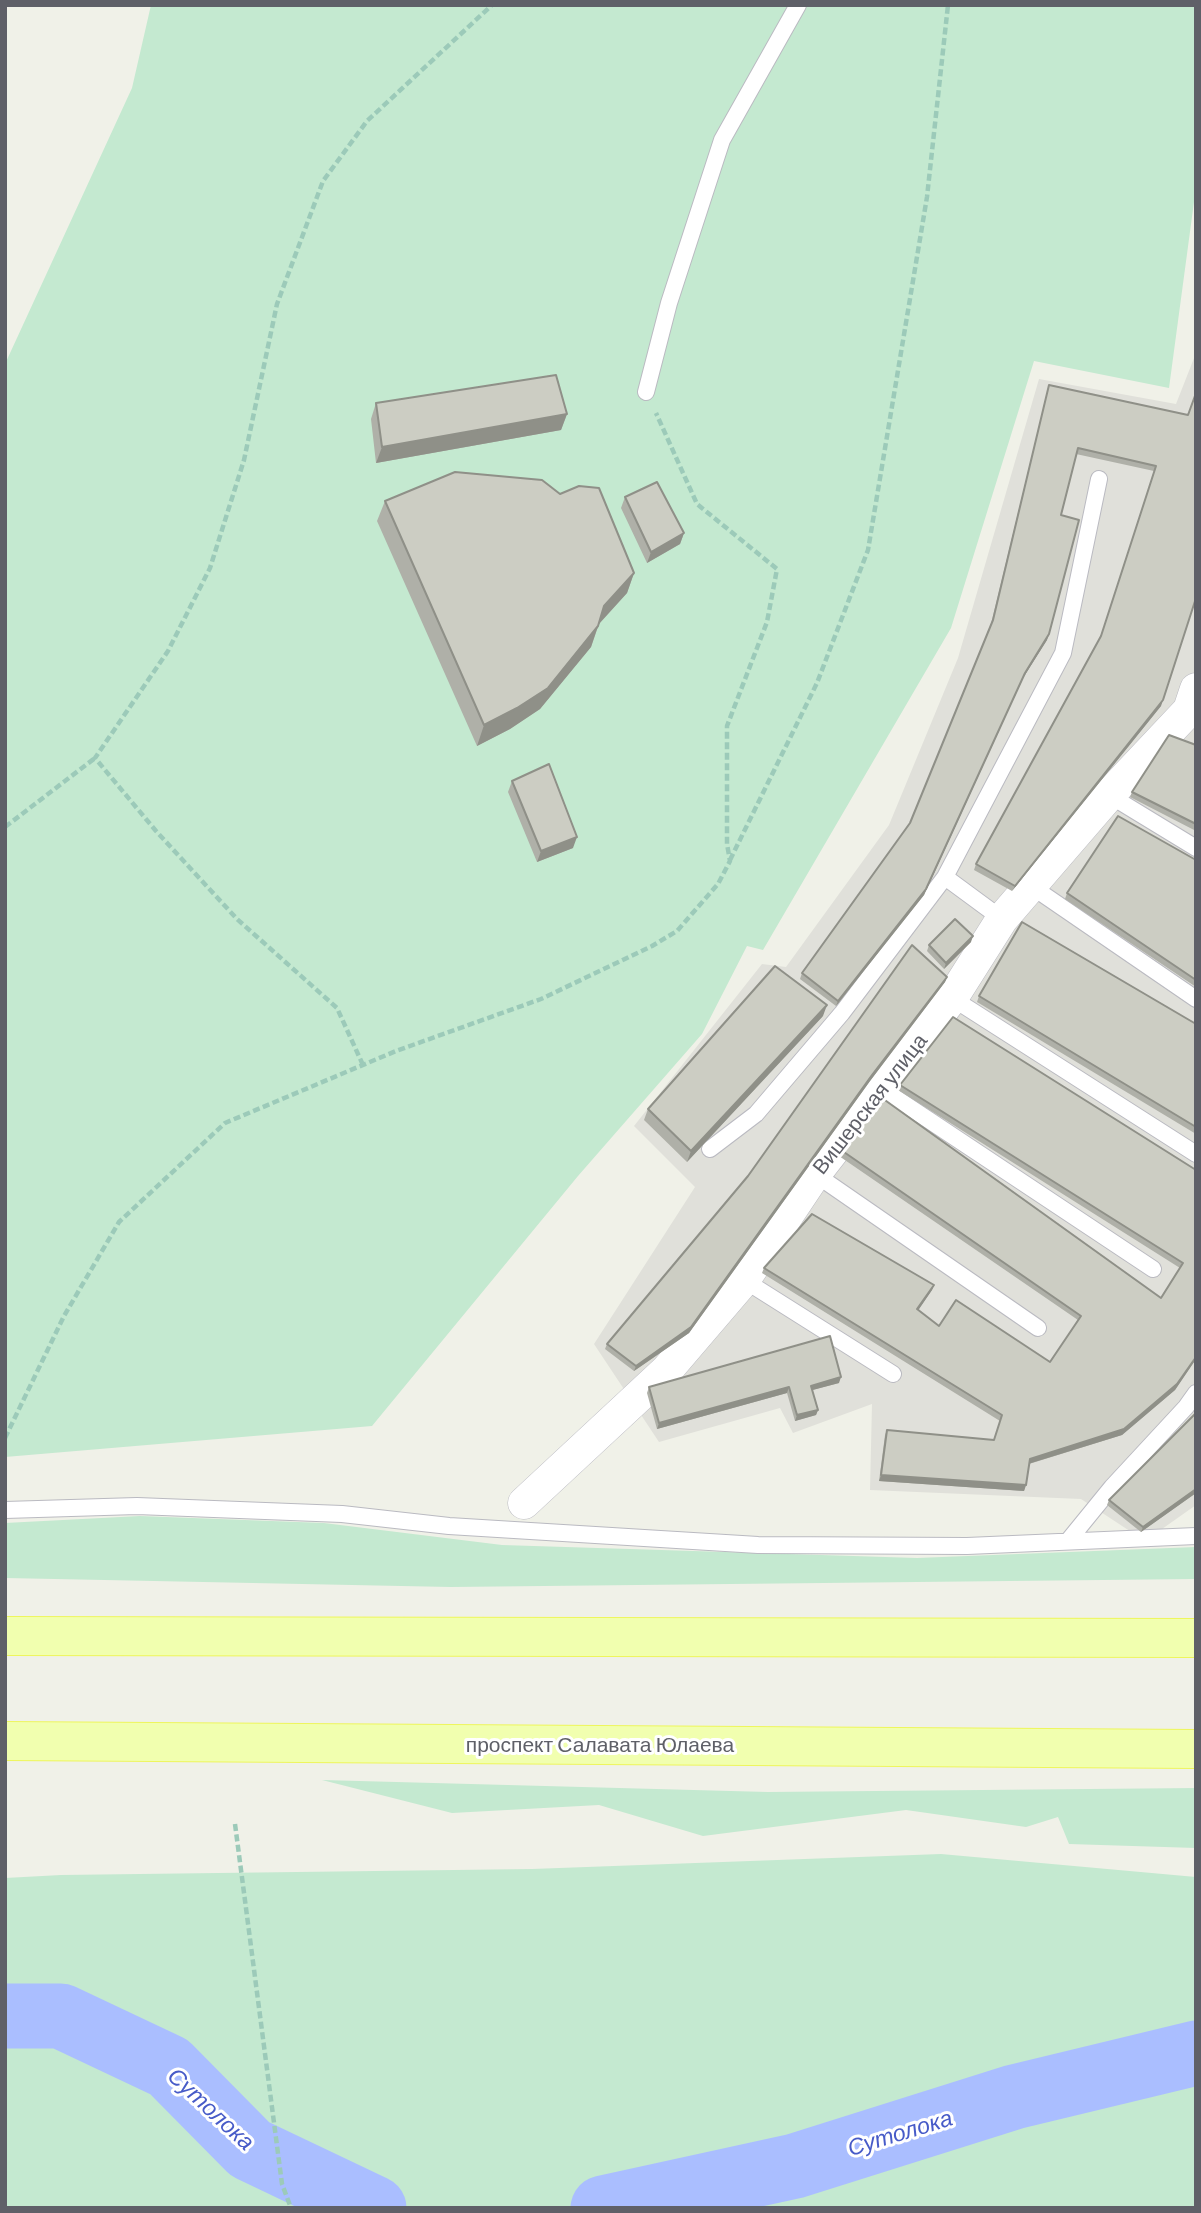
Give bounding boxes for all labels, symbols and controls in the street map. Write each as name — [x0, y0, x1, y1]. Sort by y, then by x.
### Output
street label: Вишерская улица — [807, 1029, 933, 1179]
street label: проспект Салавата Юлаева — [466, 1732, 734, 1758]
water label: Сутолока — [162, 2062, 260, 2156]
water label: Сутолока — [844, 2104, 956, 2162]

